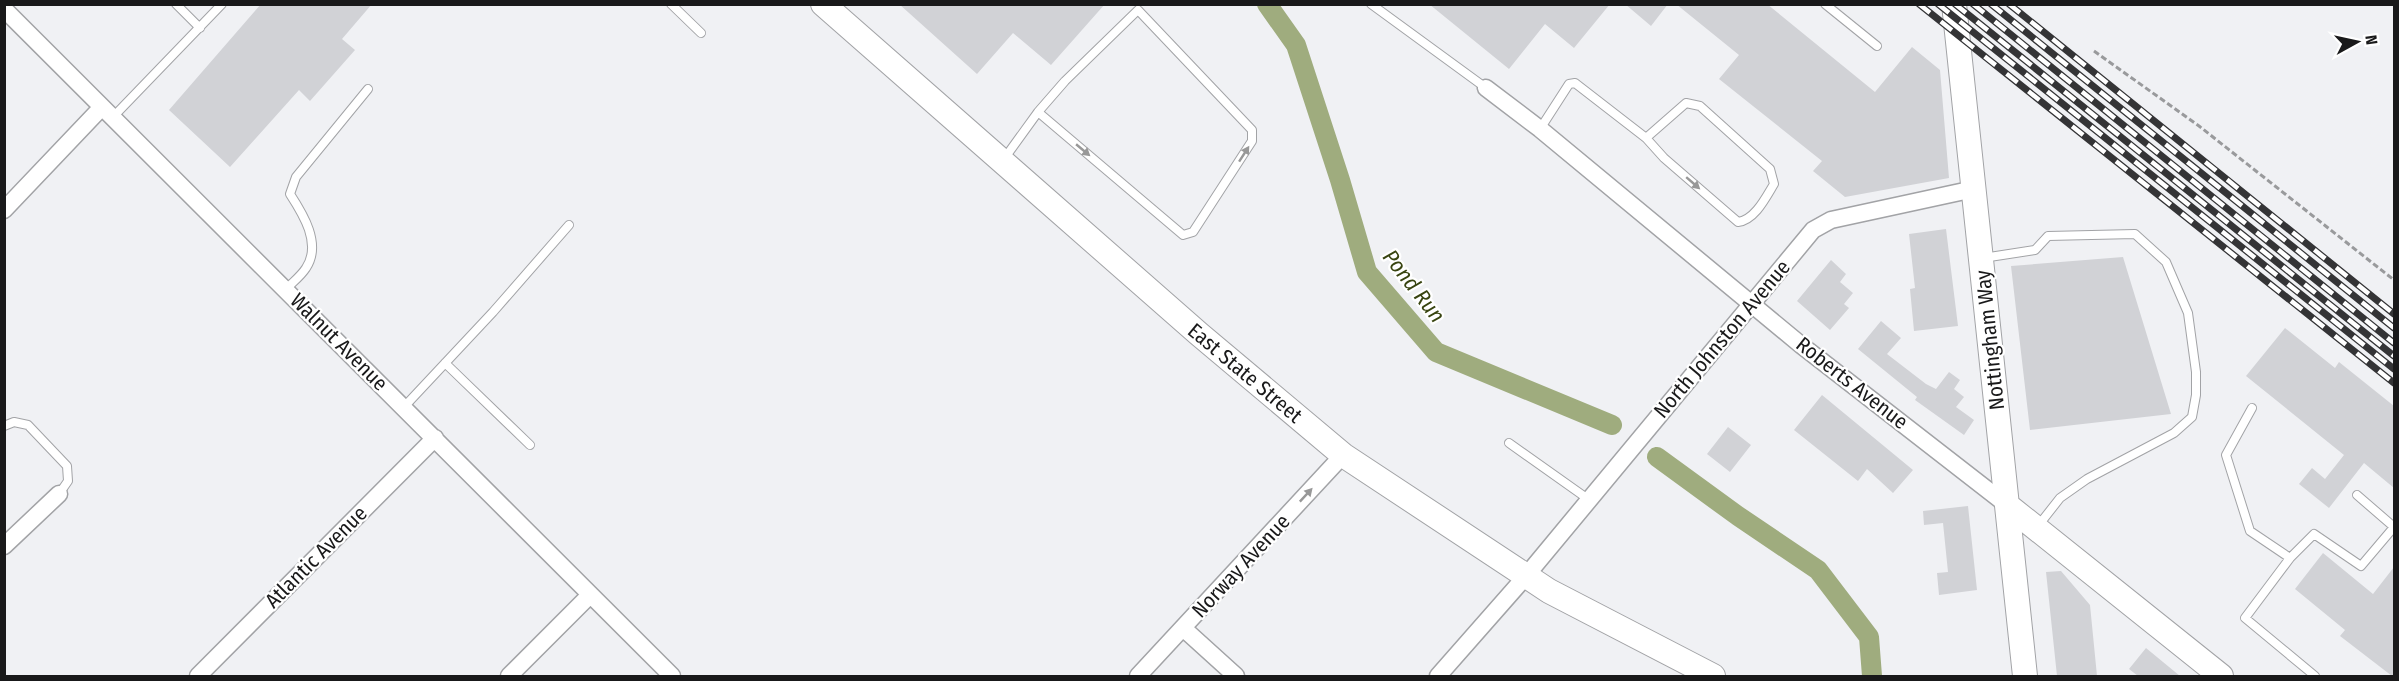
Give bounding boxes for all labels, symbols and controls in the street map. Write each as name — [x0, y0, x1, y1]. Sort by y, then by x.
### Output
north arrow — [2327, 12, 2387, 72]
text: N — [2361, 34, 2381, 46]
one-way arrow — [1075, 143, 1090, 156]
one-way arrow — [1238, 146, 1249, 163]
one-way arrow — [1685, 176, 1700, 189]
water label: Pond Run — [1377, 244, 1451, 328]
street label: North Johnston Avenue — [1648, 255, 1796, 423]
street label: Nottingham Way — [1970, 268, 2010, 411]
street label: Walnut Avenue — [285, 288, 393, 396]
street label: East State Street — [1182, 318, 1308, 428]
street label: Roberts Avenue — [1791, 331, 1913, 435]
one-way arrow — [1299, 487, 1313, 502]
street label: Atlantic Avenue — [260, 501, 372, 613]
street label: Norway Avenue — [1186, 509, 1296, 623]

